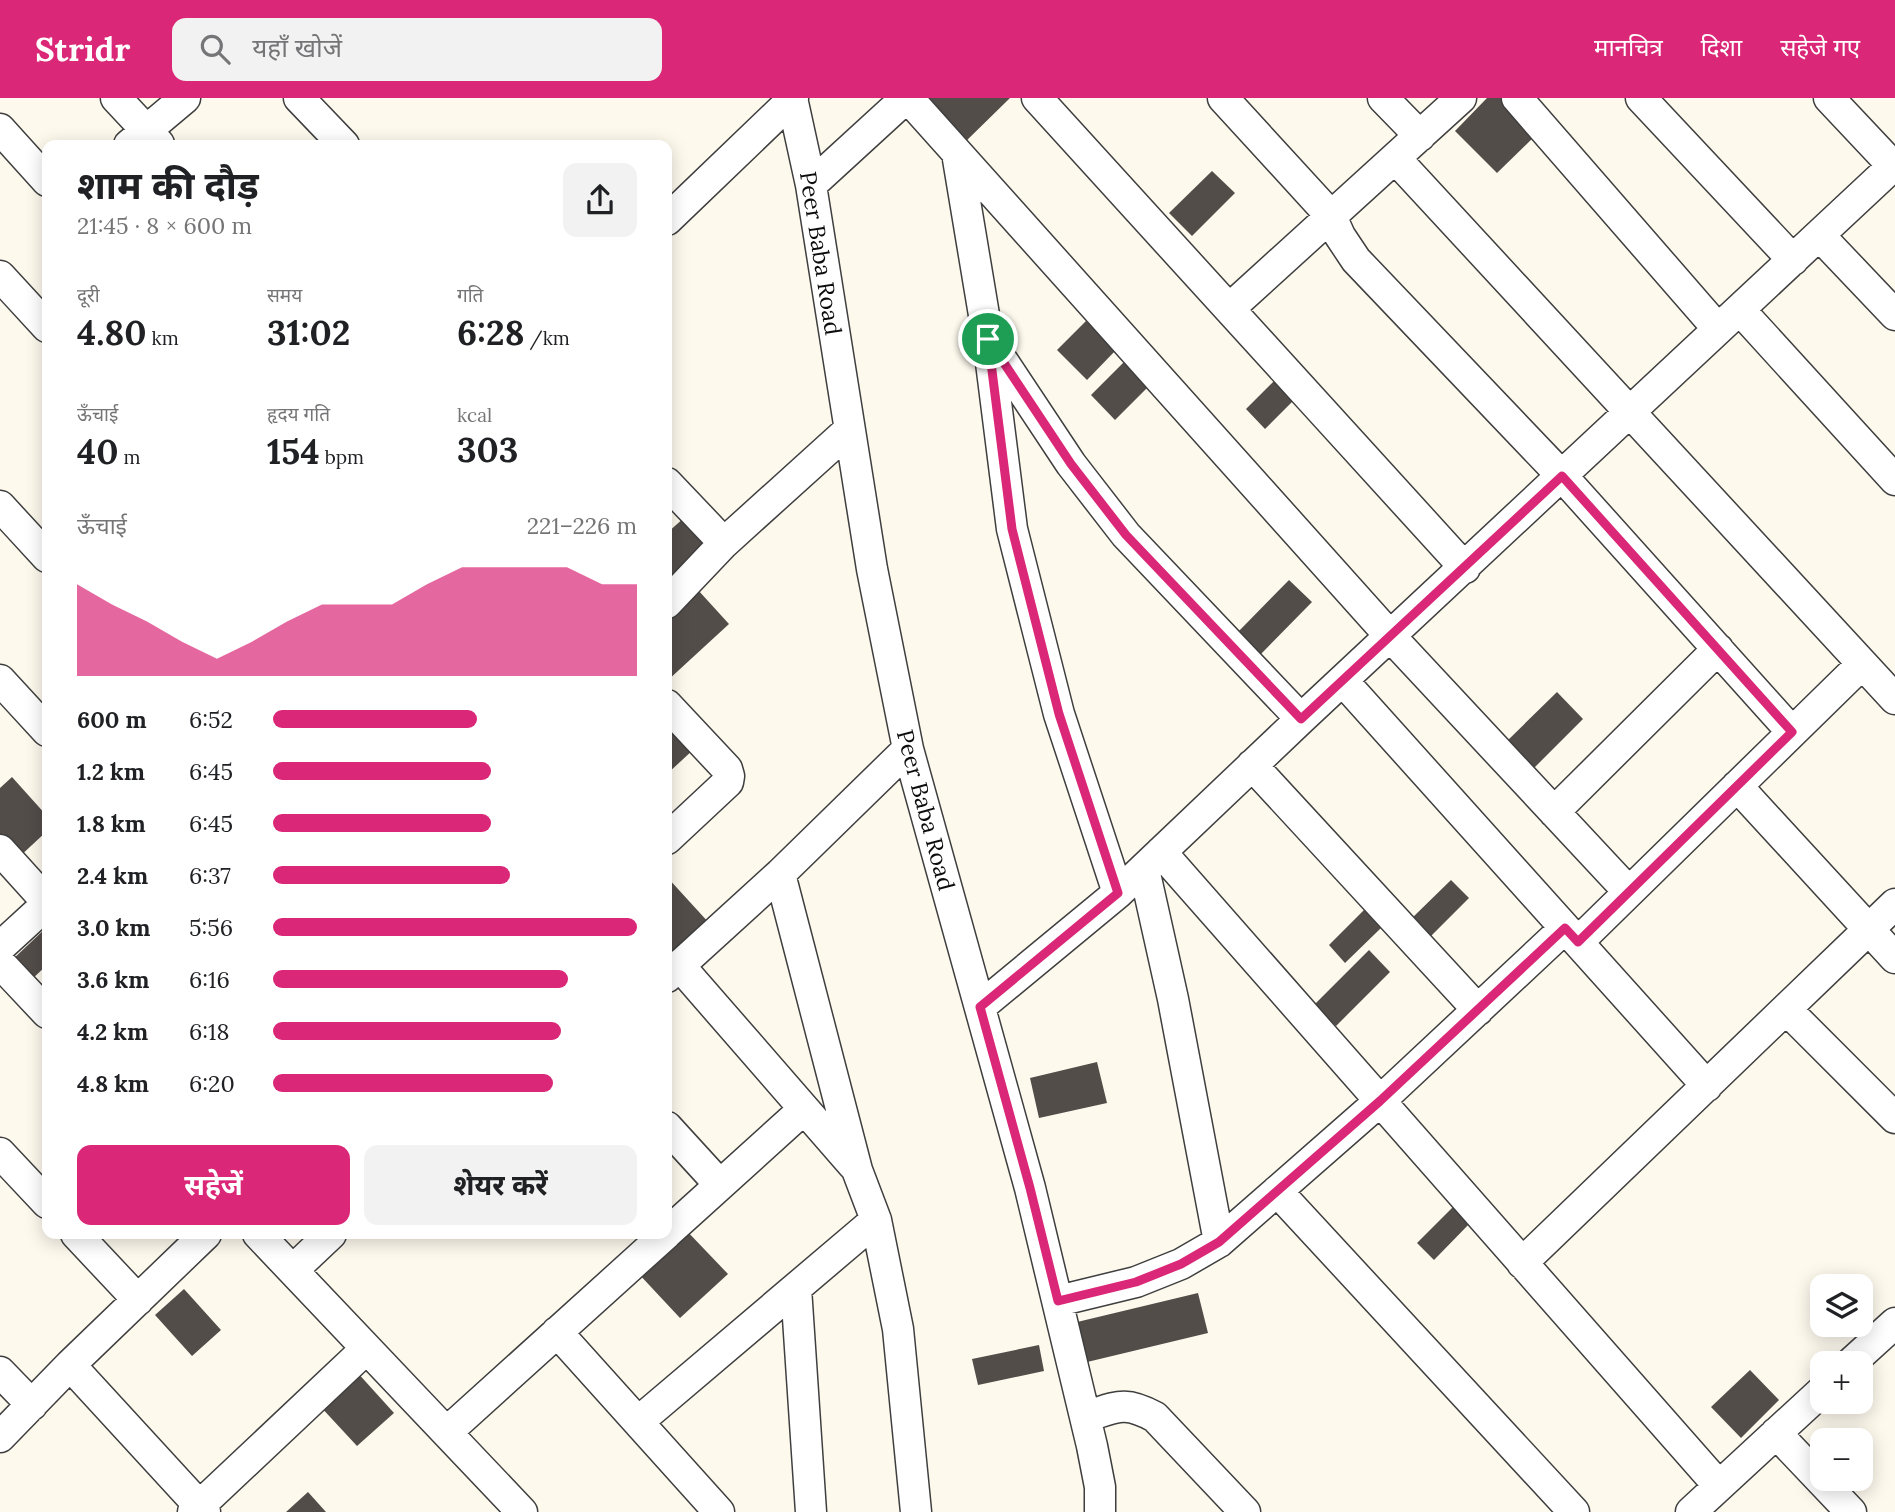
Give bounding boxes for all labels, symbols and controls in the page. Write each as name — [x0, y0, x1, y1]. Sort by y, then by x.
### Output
search box — [172, 18, 662, 81]
text: Stridr — [35, 28, 130, 70]
icon: search — [196, 30, 234, 68]
text: यहाँ खोजें — [252, 31, 342, 64]
text: मानचित्र — [1594, 32, 1663, 63]
text: दिशा — [1701, 32, 1742, 63]
text: सहेजे गए — [1780, 32, 1860, 63]
text: शाम की दौड़ — [77, 161, 259, 209]
button: share — [563, 163, 637, 237]
street label: Peer Baba Road — [794, 169, 848, 337]
text: 21:45 · 8 × 600 m — [77, 211, 252, 240]
text: दूरी — [77, 283, 100, 307]
text: समय — [267, 283, 302, 307]
text: गति — [457, 283, 483, 307]
pin — [958, 309, 1018, 369]
text: 4.80 — [77, 310, 147, 355]
text: 31:02 — [267, 310, 350, 355]
text: 6:28 — [457, 310, 525, 355]
icon: arrive — [969, 320, 1007, 358]
text: km — [147, 326, 179, 350]
text: /km — [525, 326, 570, 350]
text: ऊँचाई — [77, 402, 118, 426]
text: हृदय गति — [267, 402, 330, 426]
text: kcal — [457, 403, 492, 427]
text: 303 — [457, 427, 518, 472]
text: 40 — [77, 429, 118, 474]
text: 154 — [267, 429, 320, 474]
text: m — [118, 445, 140, 469]
text: bpm — [320, 445, 364, 469]
text: ऊँचाई — [77, 511, 127, 540]
text: 221–226 m — [527, 511, 637, 540]
text: 600 m — [77, 705, 147, 734]
text: 6:52 — [189, 705, 233, 734]
street label: Peer Baba Road — [891, 726, 961, 894]
text: 1.2 km — [77, 757, 145, 786]
text: 6:45 — [189, 757, 233, 786]
text: 1.8 km — [77, 809, 146, 838]
text: 6:45 — [189, 809, 233, 838]
text: 2.4 km — [77, 861, 148, 890]
text: 6:37 — [189, 861, 231, 890]
text: 3.0 km — [77, 913, 150, 942]
text: 5:56 — [189, 913, 233, 942]
text: 3.6 km — [77, 965, 149, 994]
text: 6:16 — [189, 965, 230, 994]
text: 4.2 km — [77, 1017, 148, 1046]
text: 6:18 — [189, 1017, 229, 1046]
text: 4.8 km — [77, 1069, 149, 1098]
text: 6:20 — [189, 1069, 235, 1098]
button: सहेजें — [77, 1145, 350, 1225]
button: शेयर करें — [364, 1145, 637, 1225]
map controls — [1810, 1274, 1873, 1491]
button: layers — [1810, 1274, 1873, 1337]
button: + — [1810, 1351, 1873, 1414]
button: − — [1810, 1428, 1873, 1491]

